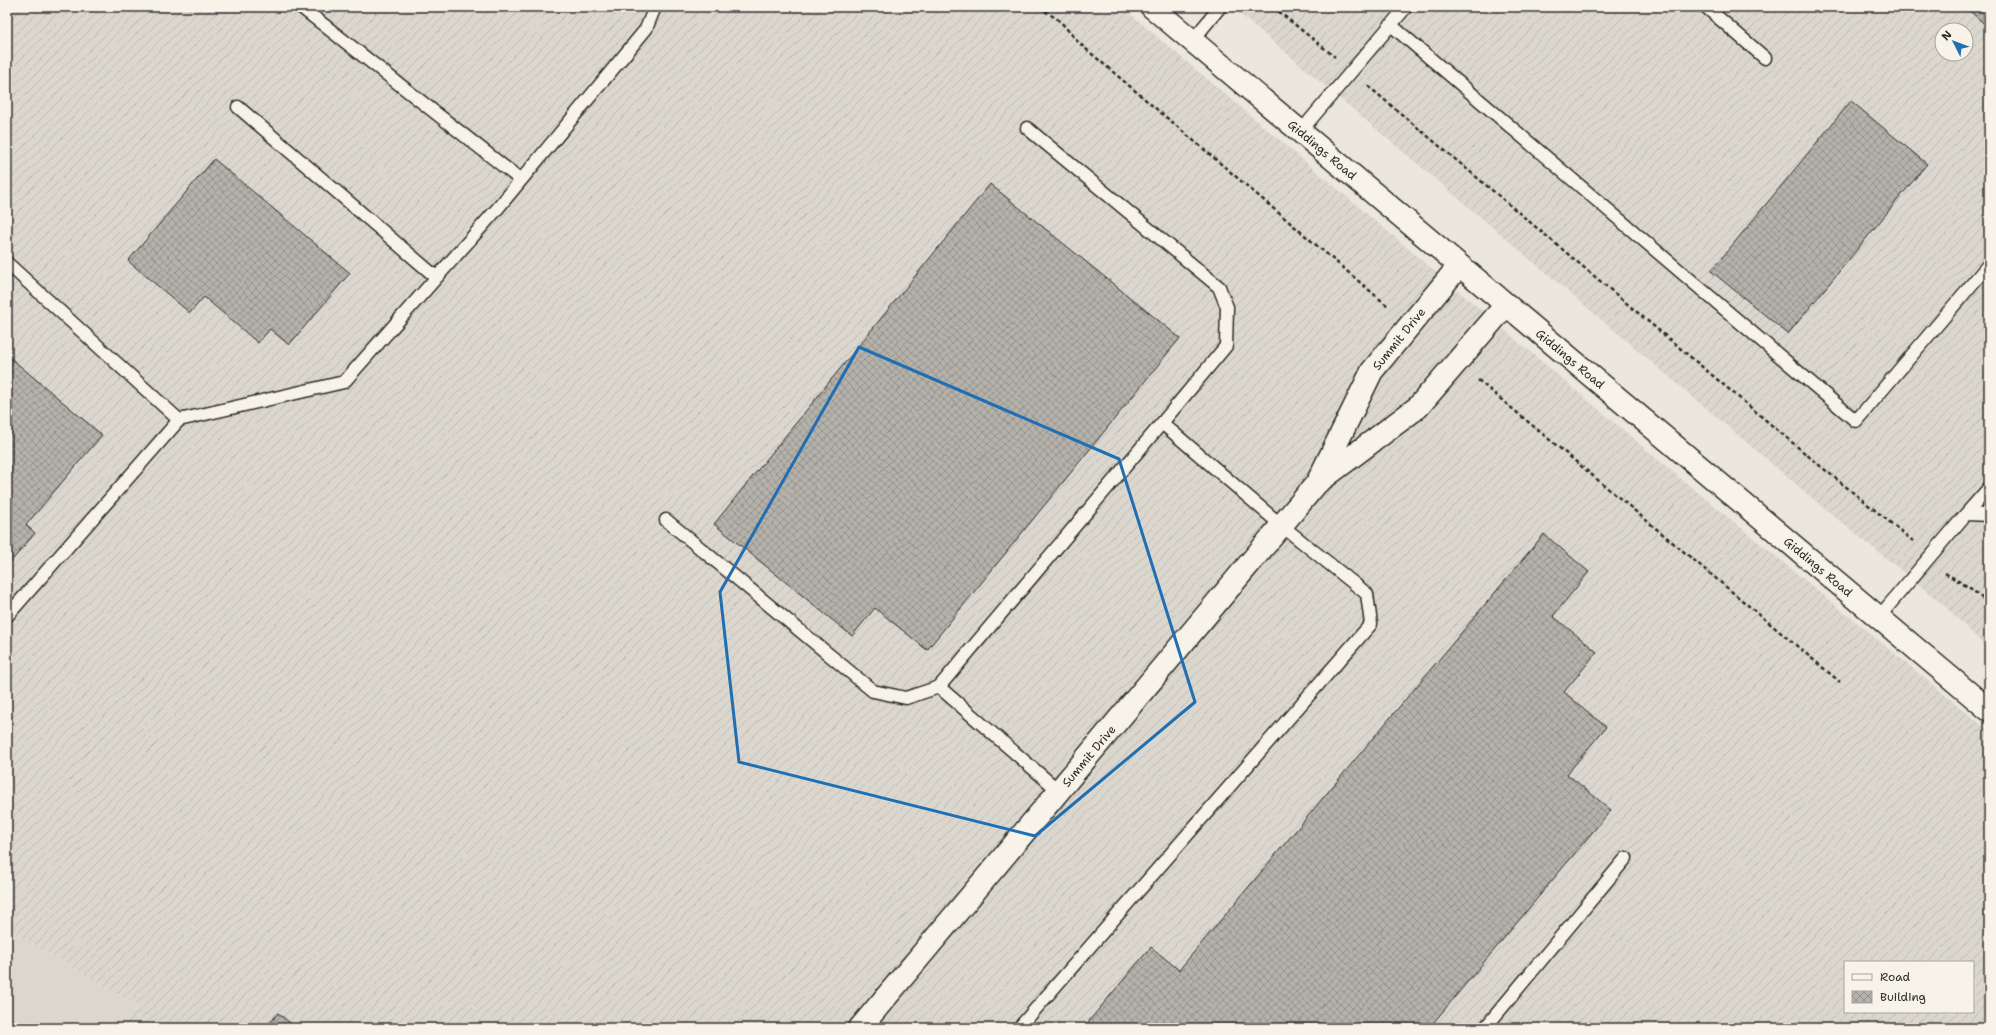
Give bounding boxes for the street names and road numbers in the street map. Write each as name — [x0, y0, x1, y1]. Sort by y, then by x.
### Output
street label: Giddings Road — [1284, 116, 1360, 184]
street label: Summit Drive — [1369, 304, 1429, 374]
street label: Giddings Road — [1532, 325, 1608, 393]
street label: Giddings Road — [1780, 533, 1856, 601]
street label: Summit Drive — [1058, 722, 1120, 790]

